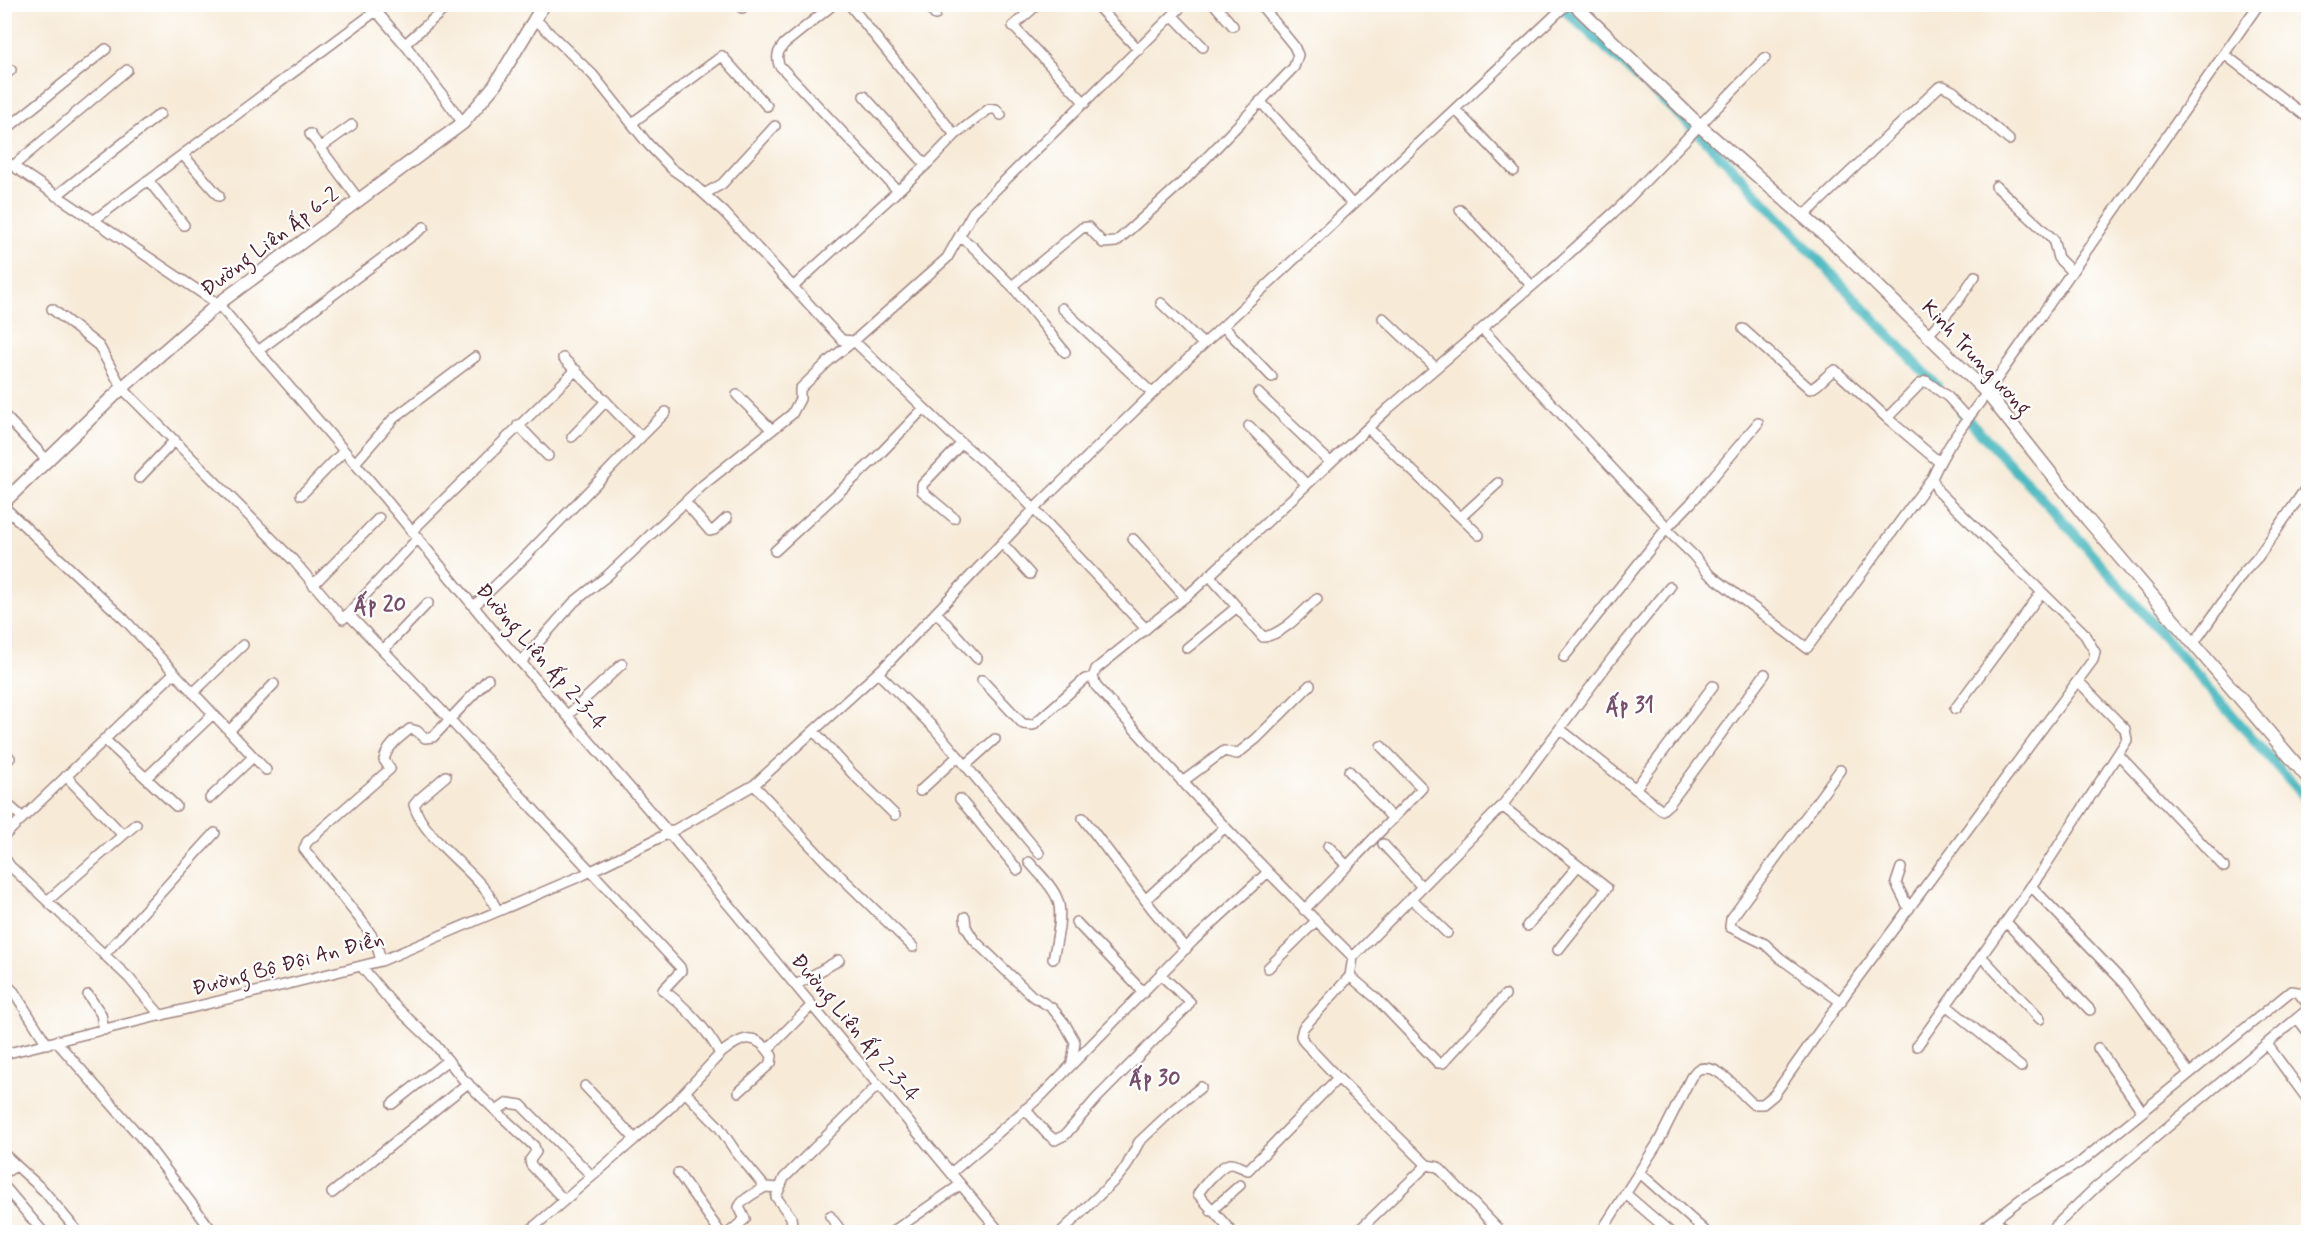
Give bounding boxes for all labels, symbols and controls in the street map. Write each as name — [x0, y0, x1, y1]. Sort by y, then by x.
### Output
street label: Đường Liên Ấp 6-2 — [195, 181, 346, 305]
street label: Kinh Trung ương — [1914, 294, 2037, 423]
street label: Đường Liên Ấp 2-3-4 — [468, 577, 613, 738]
district label: Ấp 20 — [354, 590, 406, 619]
district label: Ấp 31 — [1606, 691, 1654, 720]
street label: Đường Bộ Đội An Điền — [189, 925, 387, 1005]
street label: Đường Liên Ấp 2-3-4 — [783, 948, 926, 1110]
district label: Ấp 30 — [1129, 1064, 1181, 1093]

